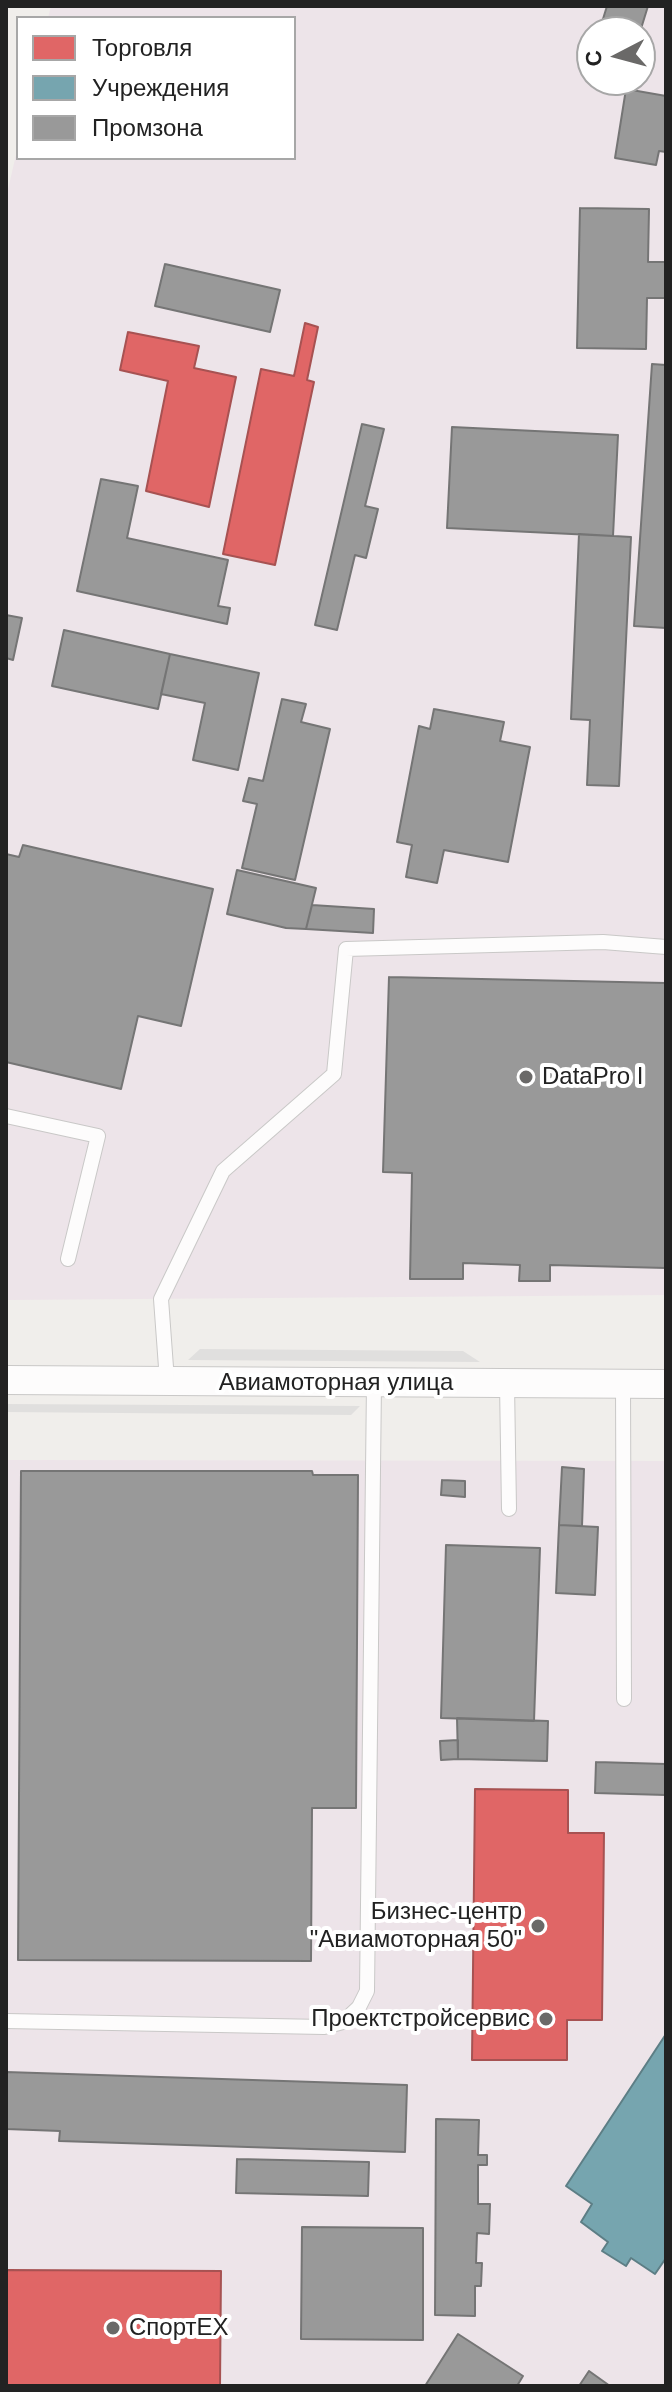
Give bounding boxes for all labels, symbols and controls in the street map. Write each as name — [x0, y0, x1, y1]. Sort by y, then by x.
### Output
legend — [16, 16, 296, 160]
north arrow — [576, 16, 656, 96]
text: Торговля — [92, 34, 192, 61]
text: С — [580, 49, 607, 68]
text: Учреждения — [92, 74, 229, 101]
text: Промзона — [92, 114, 203, 141]
place label: DataPro I — [542, 1063, 643, 1091]
marker: DataPro I — [517, 1068, 535, 1086]
street label: Авиамоторная улица — [219, 1369, 453, 1397]
place label: Бизнес-центр "Авиамоторная 50" — [310, 1898, 522, 1954]
marker: Бизнес-центр "Авиамоторная 50" — [529, 1917, 547, 1935]
place label: Проектстройсервис — [311, 2005, 530, 2033]
marker: Проектстройсервис — [537, 2010, 555, 2028]
place label: СпортEX — [129, 2314, 229, 2342]
marker: СпортEX — [104, 2319, 122, 2337]

